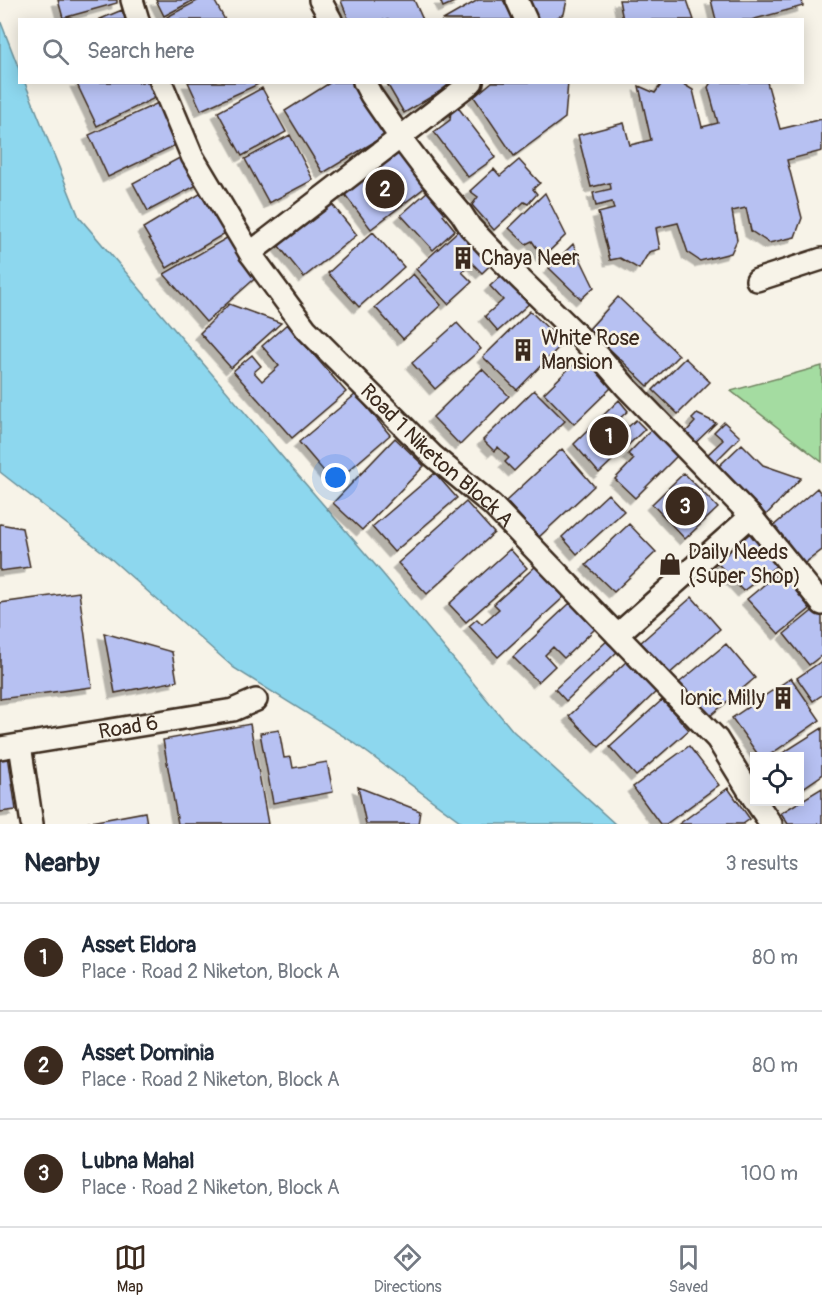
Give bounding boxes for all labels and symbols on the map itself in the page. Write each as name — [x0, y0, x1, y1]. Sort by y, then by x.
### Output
pin: 2 — [366, 166, 404, 212]
building icon: Chaya Neer — [450, 245, 476, 271]
place label: Chaya Neer — [481, 245, 580, 272]
place label: White Rose Mansion — [541, 325, 640, 376]
building icon: White Rose Mansion — [510, 337, 536, 363]
street label: Road 1 Niketon Block A — [355, 378, 520, 533]
pin: 1 — [590, 414, 628, 458]
your location — [321, 463, 350, 492]
pin: 3 — [666, 484, 704, 528]
place label: Daily Needs (Super Shop) — [688, 539, 801, 590]
shop icon: Daily Needs (Super Shop) — [657, 551, 683, 577]
place label: Ionic Milly — [679, 685, 765, 712]
building icon: Ionic Milly — [770, 685, 796, 711]
street label: Road 6 — [96, 709, 160, 745]

